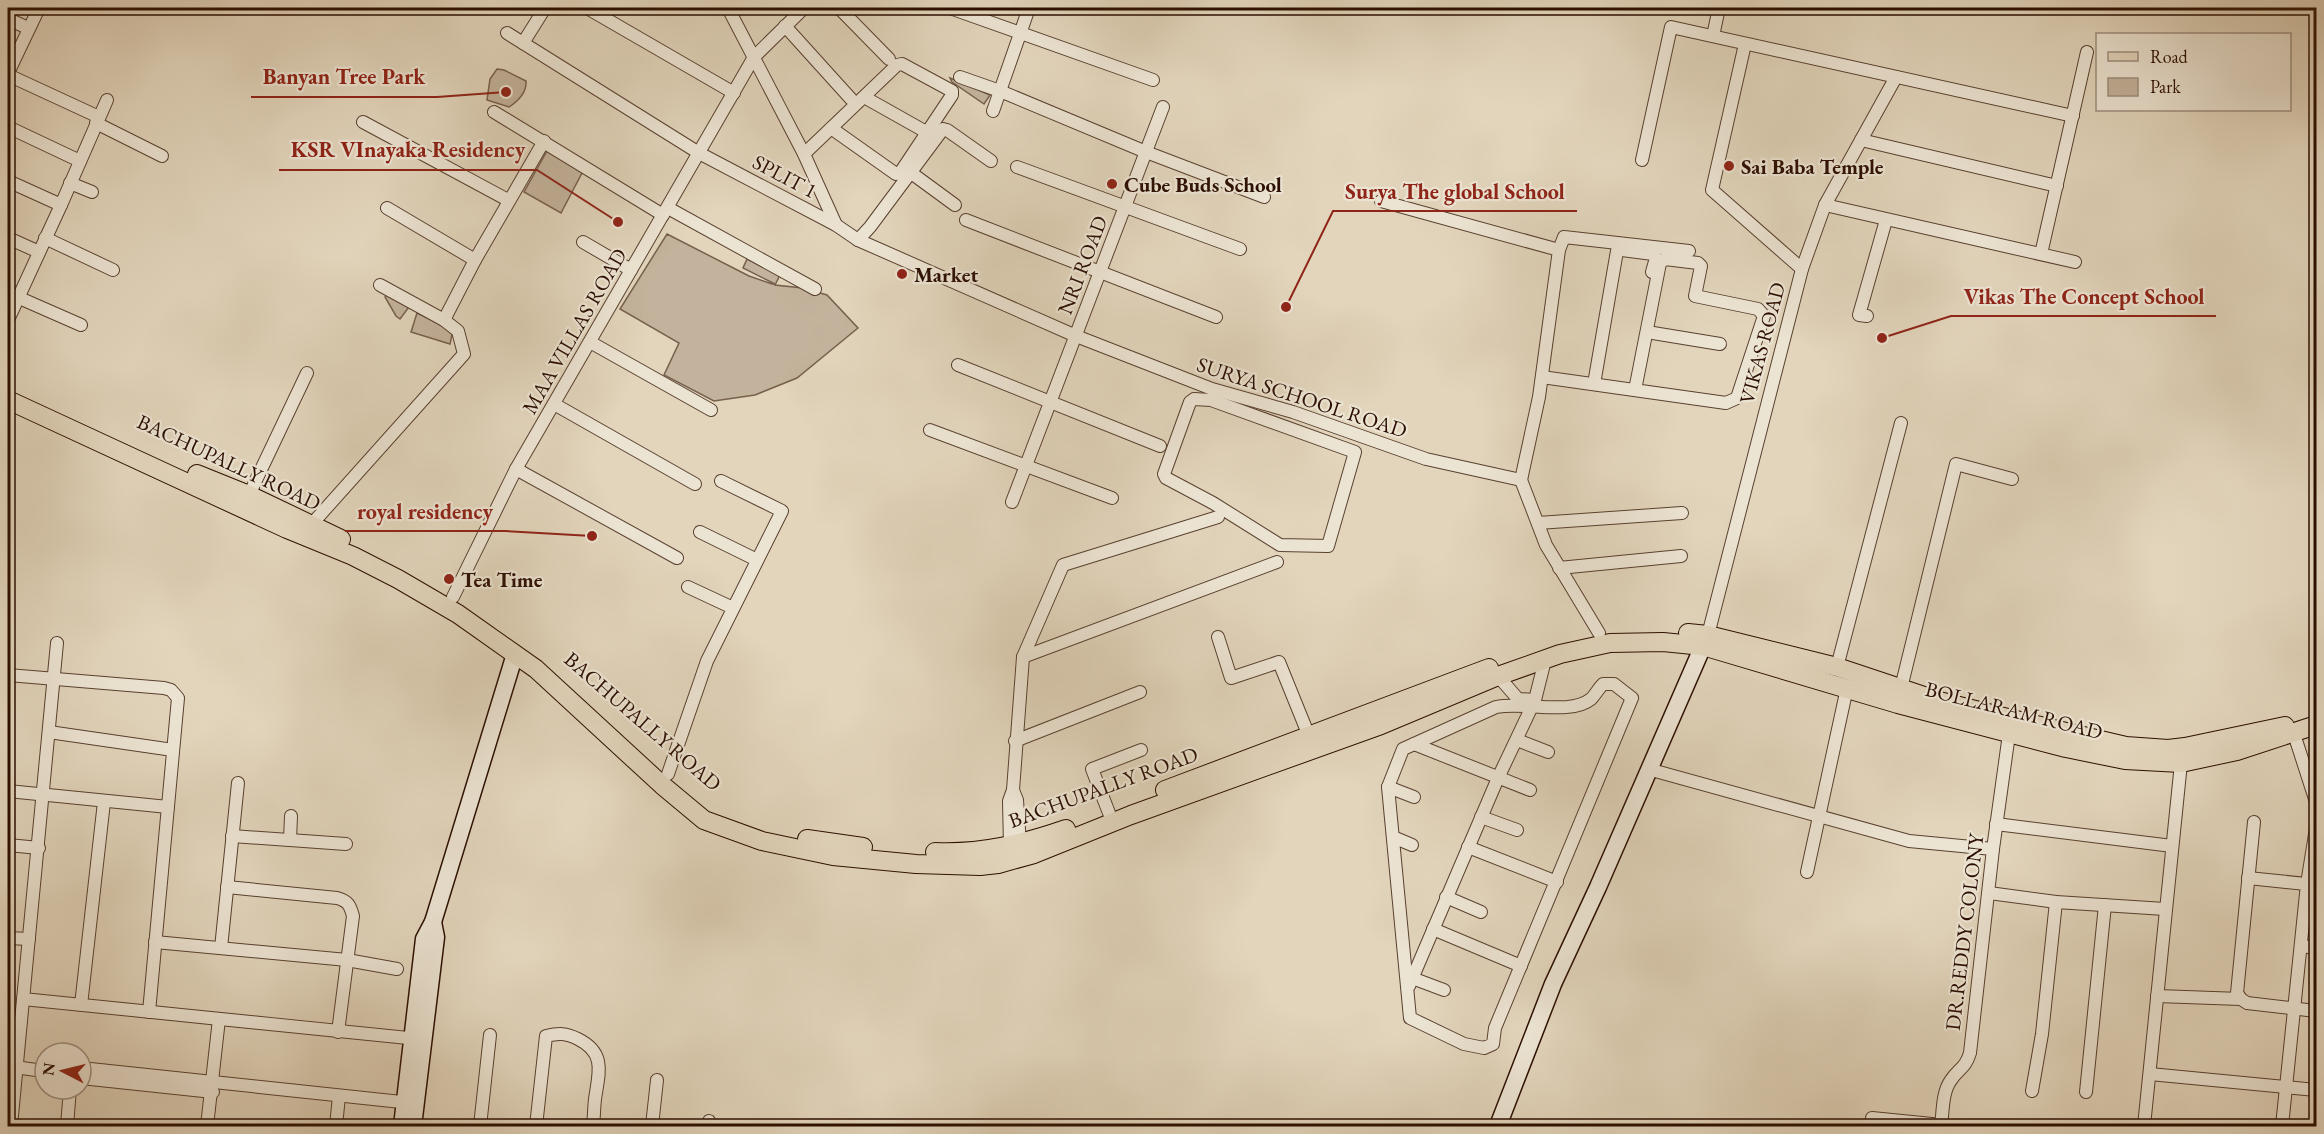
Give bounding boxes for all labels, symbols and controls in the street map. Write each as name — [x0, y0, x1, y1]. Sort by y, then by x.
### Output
legend — [2096, 33, 2291, 111]
text: Road — [2150, 45, 2189, 68]
callout: Banyan Tree Park — [251, 57, 437, 97]
text: Banyan Tree Park — [263, 62, 426, 91]
text: Park — [2150, 75, 2181, 98]
callout: KSR VInayaka Residency — [279, 130, 537, 170]
text: KSR VInayaka Residency — [291, 135, 526, 164]
street label: SPLIT 1 — [748, 148, 822, 204]
place label: Sai Baba Temple — [1741, 153, 1884, 180]
marker: Sai Baba Temple — [1722, 159, 1736, 173]
place label: Cube Buds School — [1124, 171, 1282, 198]
callout: Surya The global School — [1333, 171, 1577, 211]
marker: Cube Buds School — [1105, 177, 1119, 191]
text: Surya The global School — [1345, 177, 1565, 206]
street label: NRI ROAD — [1051, 212, 1113, 318]
street label: MAA VILLAS ROAD — [516, 243, 633, 419]
place label: Market — [914, 261, 979, 288]
marker: Market — [895, 267, 909, 281]
callout: Vikas The Concept School — [1951, 276, 2216, 316]
street label: VIKAS ROAD — [1733, 279, 1791, 407]
text: Vikas The Concept School — [1963, 282, 2205, 311]
street label: SURYA SCHOOL ROAD — [1194, 350, 1411, 444]
street label: BACHUPALLY ROAD — [133, 408, 325, 516]
callout: royal residency — [345, 491, 505, 531]
text: royal residency — [357, 497, 493, 526]
place label: Tea Time — [461, 566, 543, 593]
marker: Tea Time — [442, 572, 456, 586]
street label: BACHUPALLY ROAD — [559, 645, 727, 797]
street label: BOLLARAM ROAD — [1923, 675, 2106, 745]
street label: BACHUPALLY ROAD — [1005, 740, 1201, 834]
street label: DR.REDDY COLONY — [1939, 830, 1990, 1032]
north arrow — [33, 1041, 93, 1101]
text: N — [37, 1061, 60, 1077]

